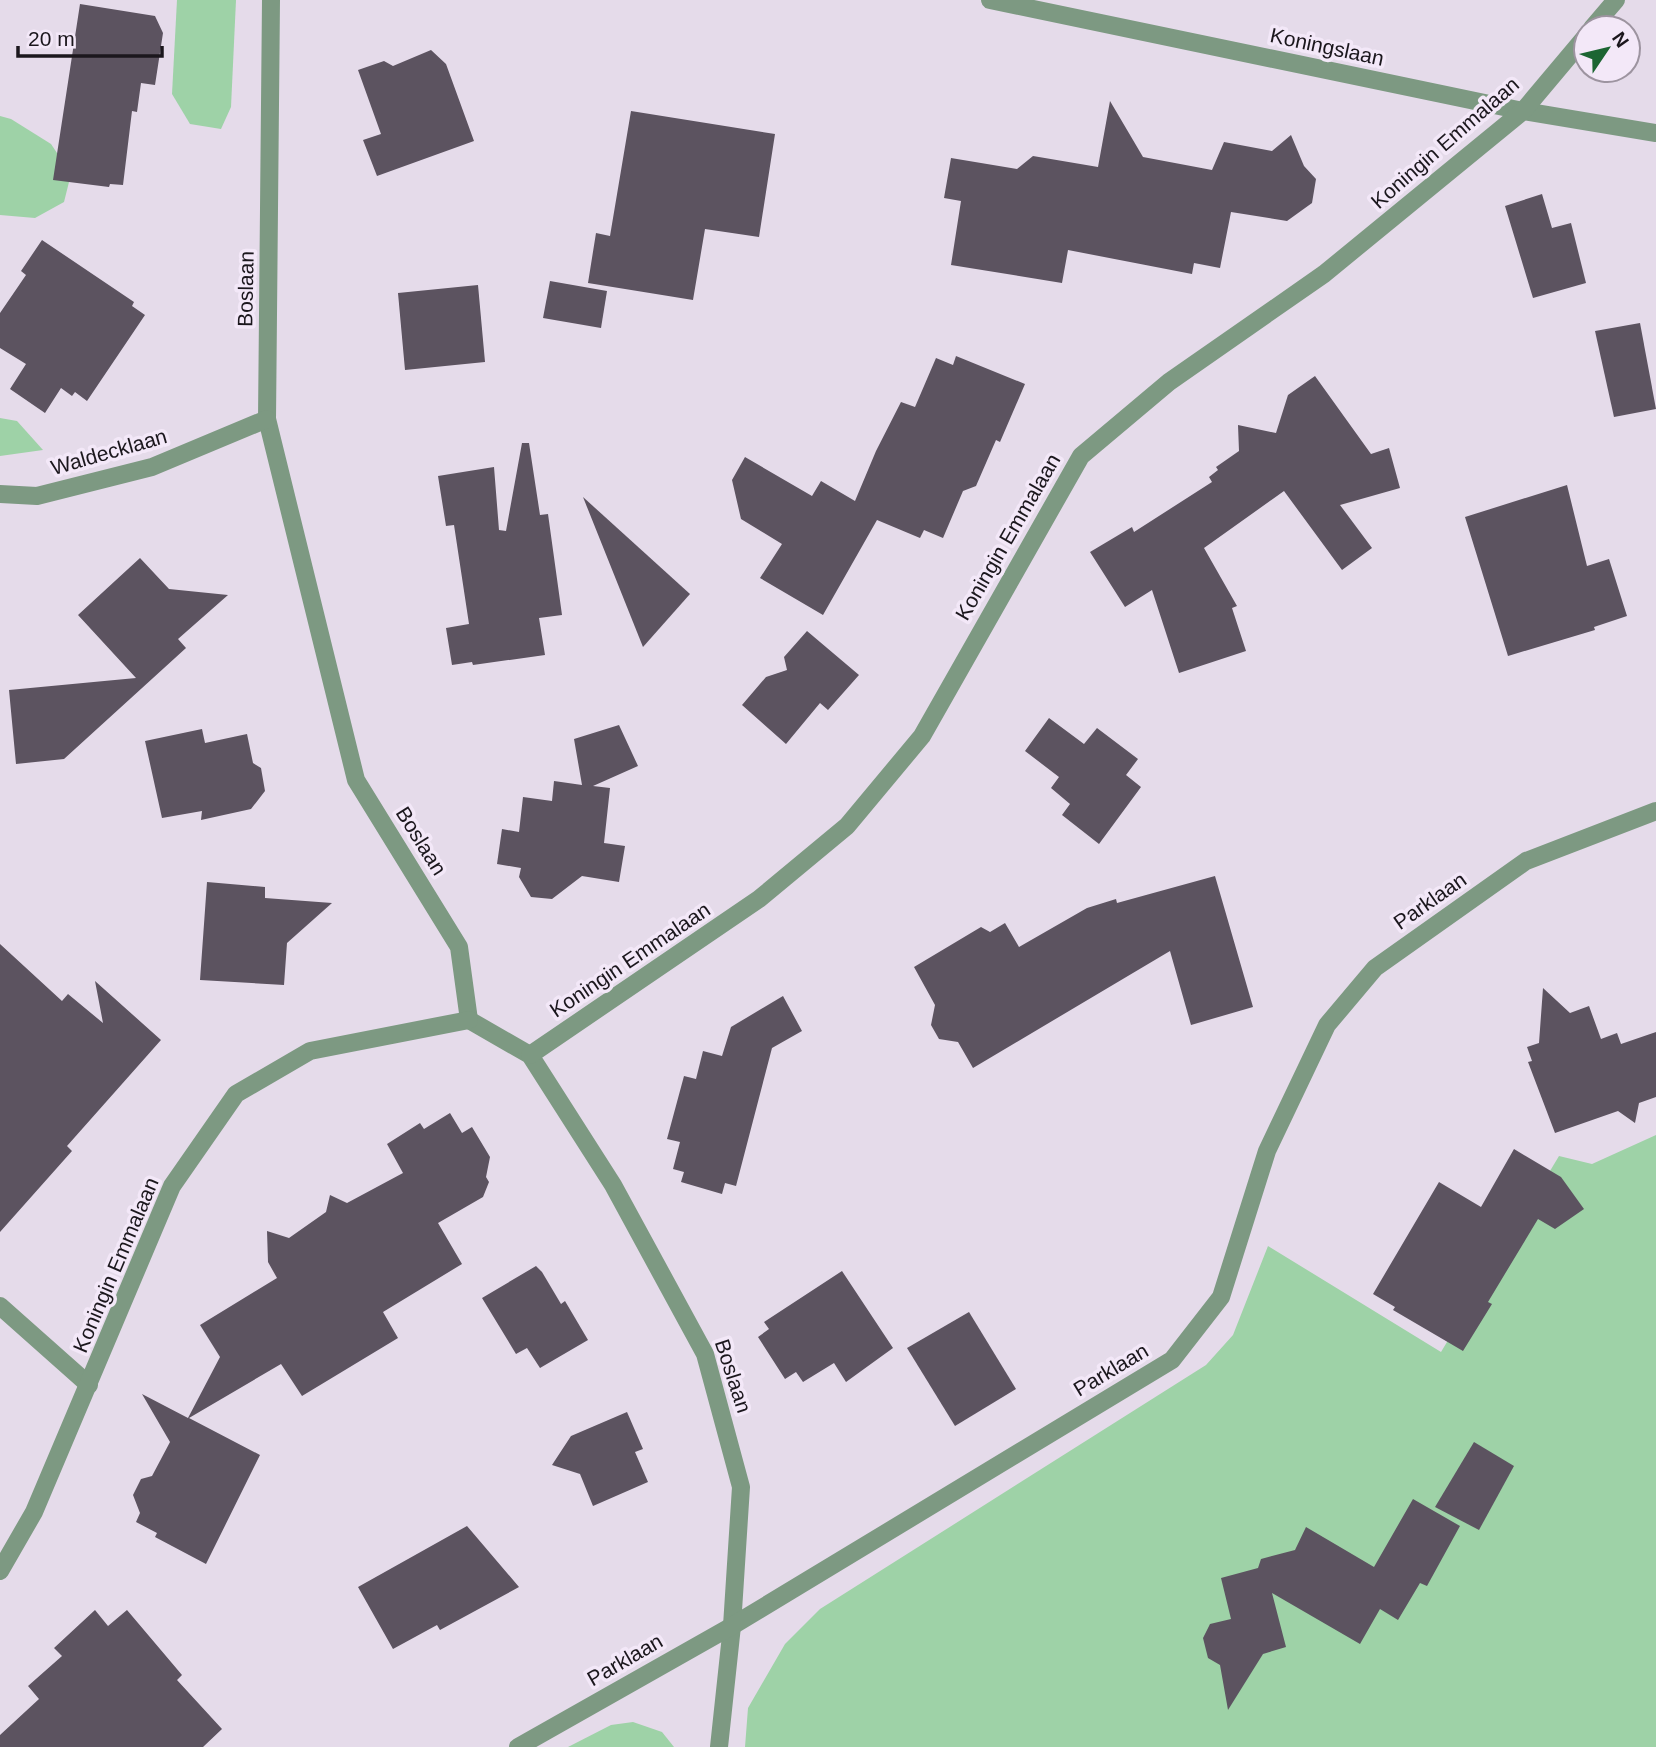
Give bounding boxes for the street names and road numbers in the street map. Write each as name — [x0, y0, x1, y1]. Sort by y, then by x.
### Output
street label: Koningslaan — [1268, 23, 1386, 70]
street label: Koningin Emmalaan — [1366, 72, 1523, 213]
street label: Boslaan — [233, 251, 258, 327]
street label: Waldecklaan — [48, 424, 169, 479]
street label: Koningin Emmalaan — [951, 450, 1065, 624]
street label: Boslaan — [392, 802, 451, 879]
street label: Parklaan — [1389, 867, 1470, 934]
street label: Koningin Emmalaan — [545, 898, 714, 1022]
street label: Koningin Emmalaan — [68, 1174, 163, 1356]
street label: Boslaan — [711, 1336, 756, 1415]
street label: Parklaan — [1069, 1338, 1152, 1401]
street label: Parklaan — [583, 1629, 666, 1690]

